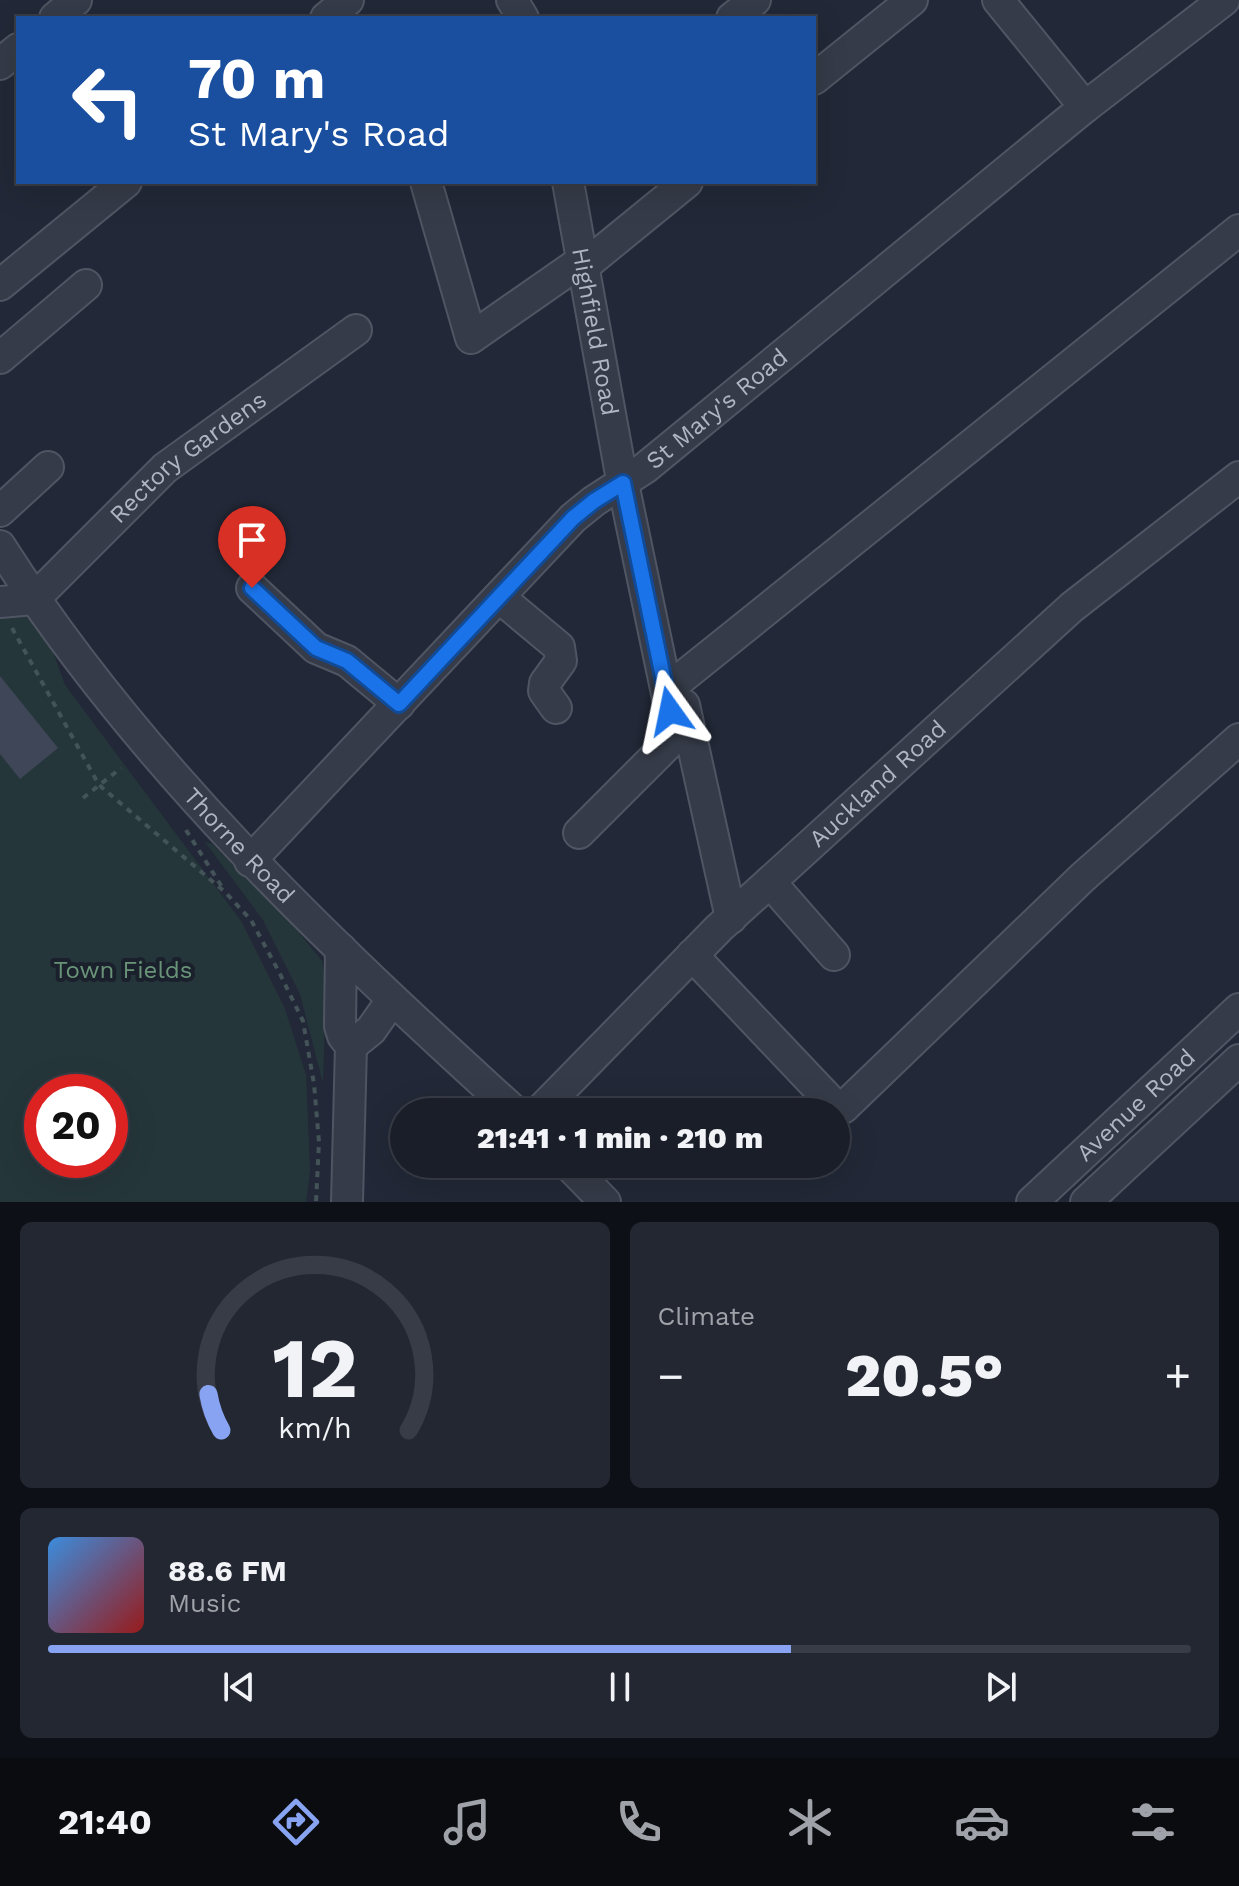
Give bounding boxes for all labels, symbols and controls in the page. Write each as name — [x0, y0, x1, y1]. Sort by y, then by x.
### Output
text: 70 m — [188, 46, 325, 112]
icon: left — [56, 48, 160, 152]
text: St Mary's Road — [188, 113, 450, 155]
street label: Highfield Road — [566, 245, 624, 418]
street label: St Mary's Road — [641, 343, 793, 475]
street label: Rectory Gardens — [104, 385, 272, 529]
pin — [218, 506, 286, 588]
icon: arrive — [230, 518, 274, 562]
position arrow — [628, 669, 712, 753]
street label: Auckland Road — [804, 714, 952, 853]
street label: Thorne Road — [178, 782, 300, 909]
park label: Town Fields — [54, 956, 192, 984]
street label: Avenue Road — [1071, 1043, 1201, 1167]
speed limit sign: 20 — [24, 1074, 128, 1178]
text: 21:41 · 1 min · 210 m — [477, 1120, 763, 1155]
text: Climate — [658, 1301, 755, 1331]
text: 12 — [272, 1320, 357, 1417]
text: 20.5° — [845, 1340, 1003, 1411]
text: − — [658, 1350, 684, 1402]
text: + — [1164, 1350, 1191, 1402]
text: km/h — [278, 1411, 352, 1445]
text: 88.6 FM — [168, 1553, 287, 1588]
text: Music — [168, 1588, 241, 1618]
icon: previous — [217, 1665, 261, 1709]
icon: pause — [598, 1665, 642, 1709]
icon: next — [979, 1665, 1023, 1709]
icon: directions — [268, 1794, 324, 1850]
icon: music — [439, 1794, 495, 1850]
icon: phone — [611, 1794, 667, 1850]
icon: climate — [782, 1794, 838, 1850]
icon: car — [954, 1794, 1010, 1850]
icon: filters — [1125, 1794, 1181, 1850]
text: 21:40 — [58, 1801, 152, 1843]

